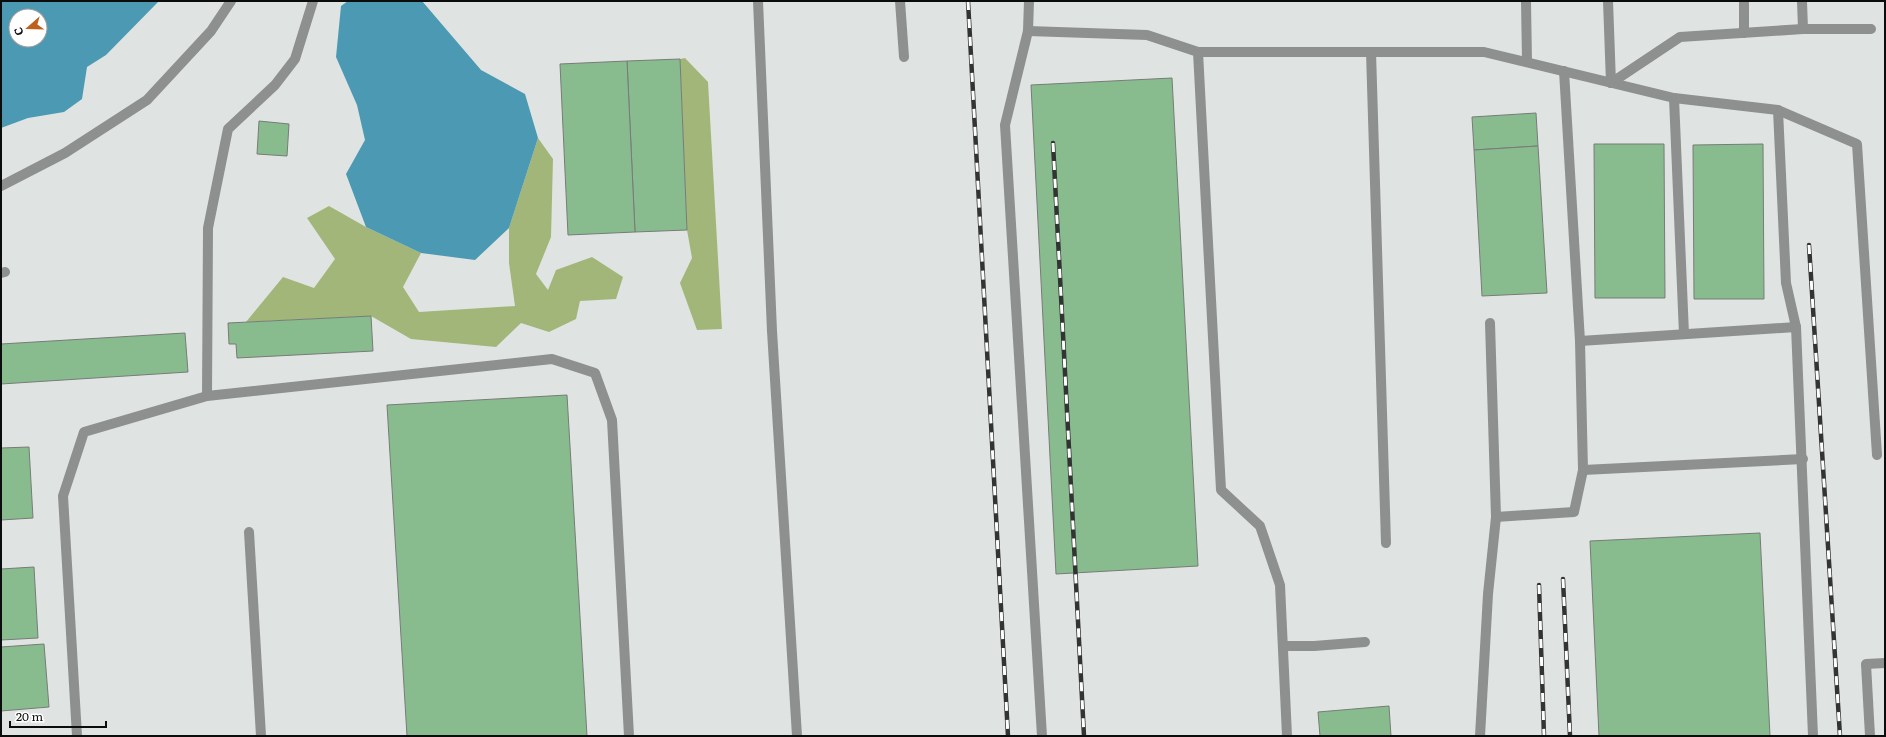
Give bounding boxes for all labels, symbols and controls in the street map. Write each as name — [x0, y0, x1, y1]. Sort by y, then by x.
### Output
north arrow — [8, 8, 48, 48]
text: С — [9, 25, 27, 38]
scale bar — [10, 703, 106, 729]
text: 20 m — [16, 707, 43, 725]

